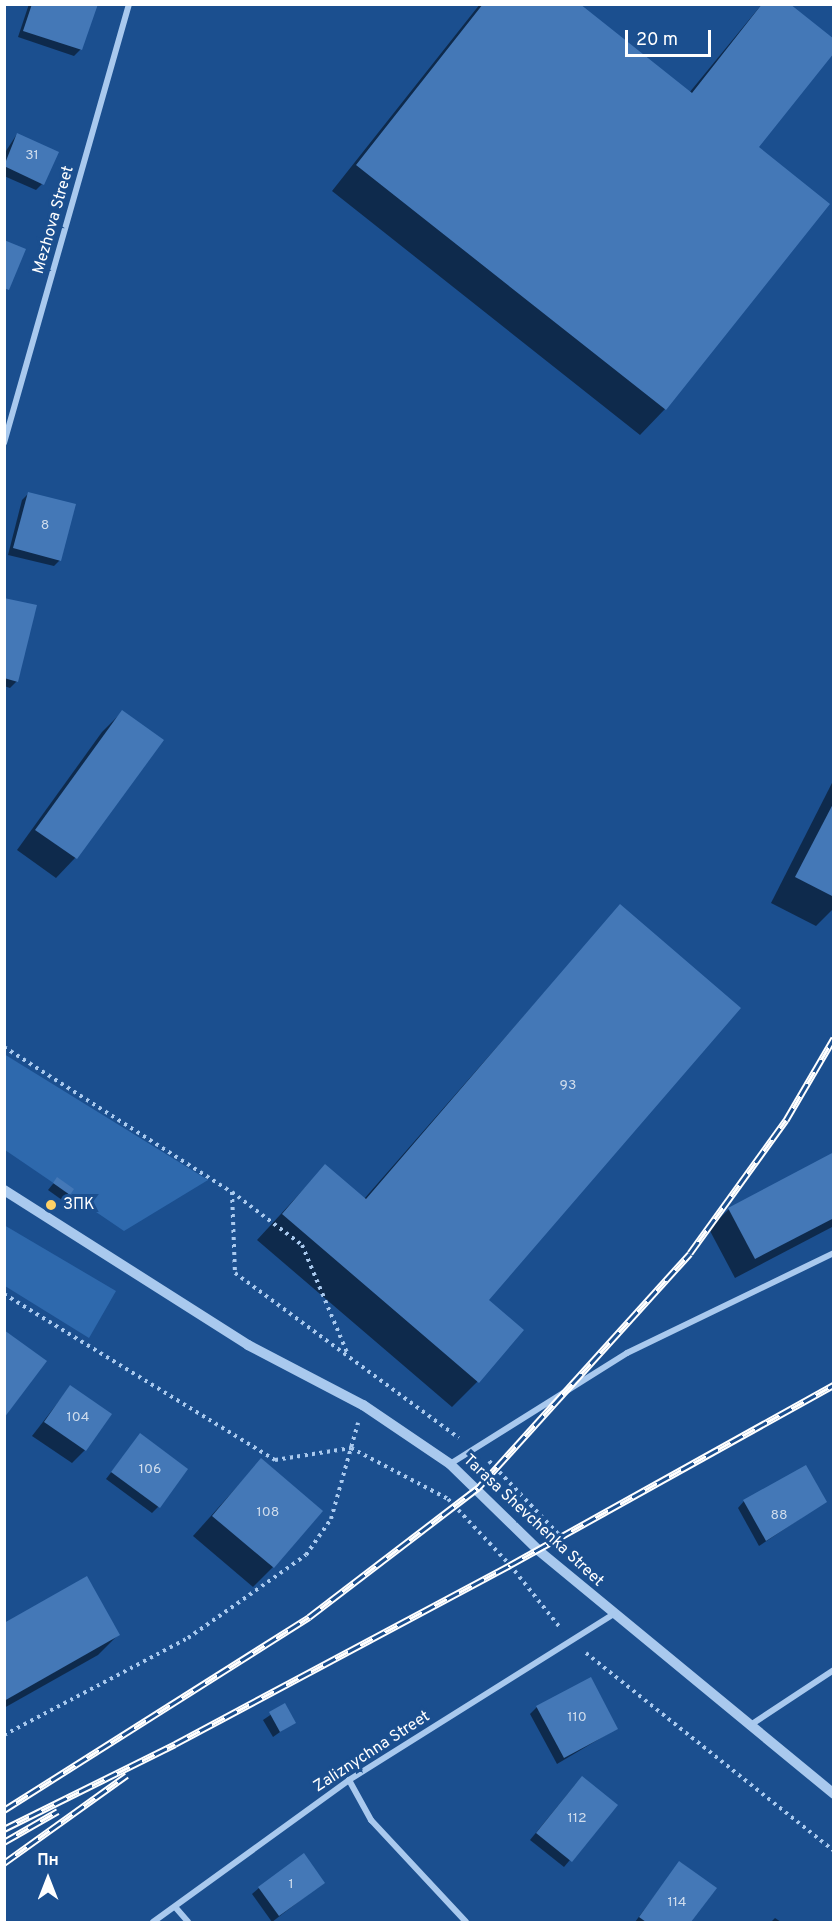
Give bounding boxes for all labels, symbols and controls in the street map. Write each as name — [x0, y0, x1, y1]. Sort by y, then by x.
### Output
scale bar — [628, 18, 714, 56]
text: 20 m — [636, 29, 678, 52]
house number: 31 — [25, 148, 39, 164]
street label: Mezhova Street — [29, 164, 79, 276]
house number: 8 — [41, 518, 49, 534]
house number: 93 — [560, 1078, 576, 1094]
place label: ЗПК — [63, 1195, 94, 1215]
marker: ЗПК — [44, 1198, 58, 1212]
house number: 104 — [67, 1410, 89, 1426]
street label: Tarasa Shevchenka Street — [459, 1451, 607, 1591]
house number: 106 — [139, 1462, 161, 1478]
house number: 108 — [257, 1505, 279, 1521]
house number: 88 — [770, 1508, 788, 1524]
street label: Zaliznychna Street — [310, 1707, 434, 1797]
house number: 110 — [567, 1710, 587, 1726]
house number: 112 — [567, 1811, 587, 1827]
north arrow — [18, 1849, 78, 1909]
text: Пн — [37, 1851, 59, 1871]
house number: 1 — [288, 1877, 294, 1893]
house number: 114 — [668, 1895, 686, 1911]

